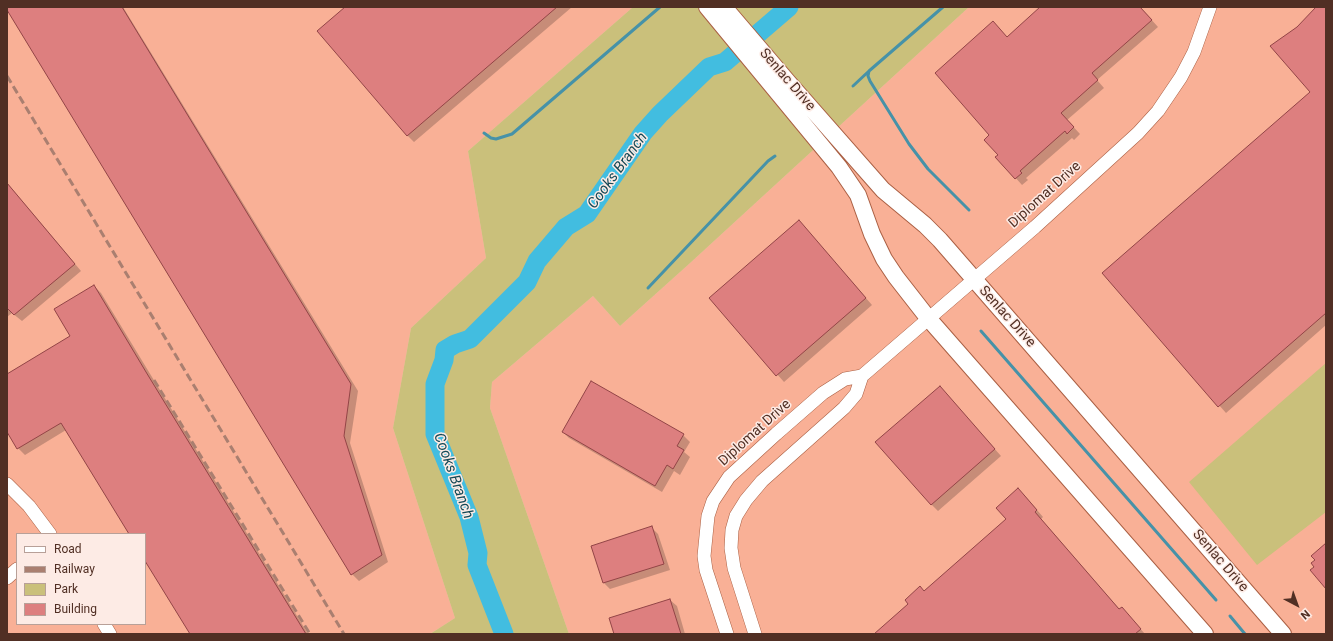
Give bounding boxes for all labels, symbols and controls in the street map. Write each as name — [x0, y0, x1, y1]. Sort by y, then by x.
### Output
street label: Senlac Drive — [755, 46, 819, 114]
water label: Cooks Branch — [584, 129, 652, 213]
street label: Diplomat Drive — [1005, 158, 1085, 232]
street label: Senlac Drive — [975, 283, 1039, 351]
street label: Diplomat Drive — [715, 396, 795, 470]
water label: Cooks Branch — [429, 431, 477, 521]
street label: Senlac Drive — [1188, 527, 1252, 595]
legend — [16, 533, 146, 625]
text: Road — [54, 542, 82, 556]
text: Railway — [54, 562, 95, 576]
text: Park — [54, 582, 78, 596]
north arrow — [1277, 585, 1317, 625]
text: Building — [54, 602, 97, 616]
text: N — [1298, 607, 1312, 622]

